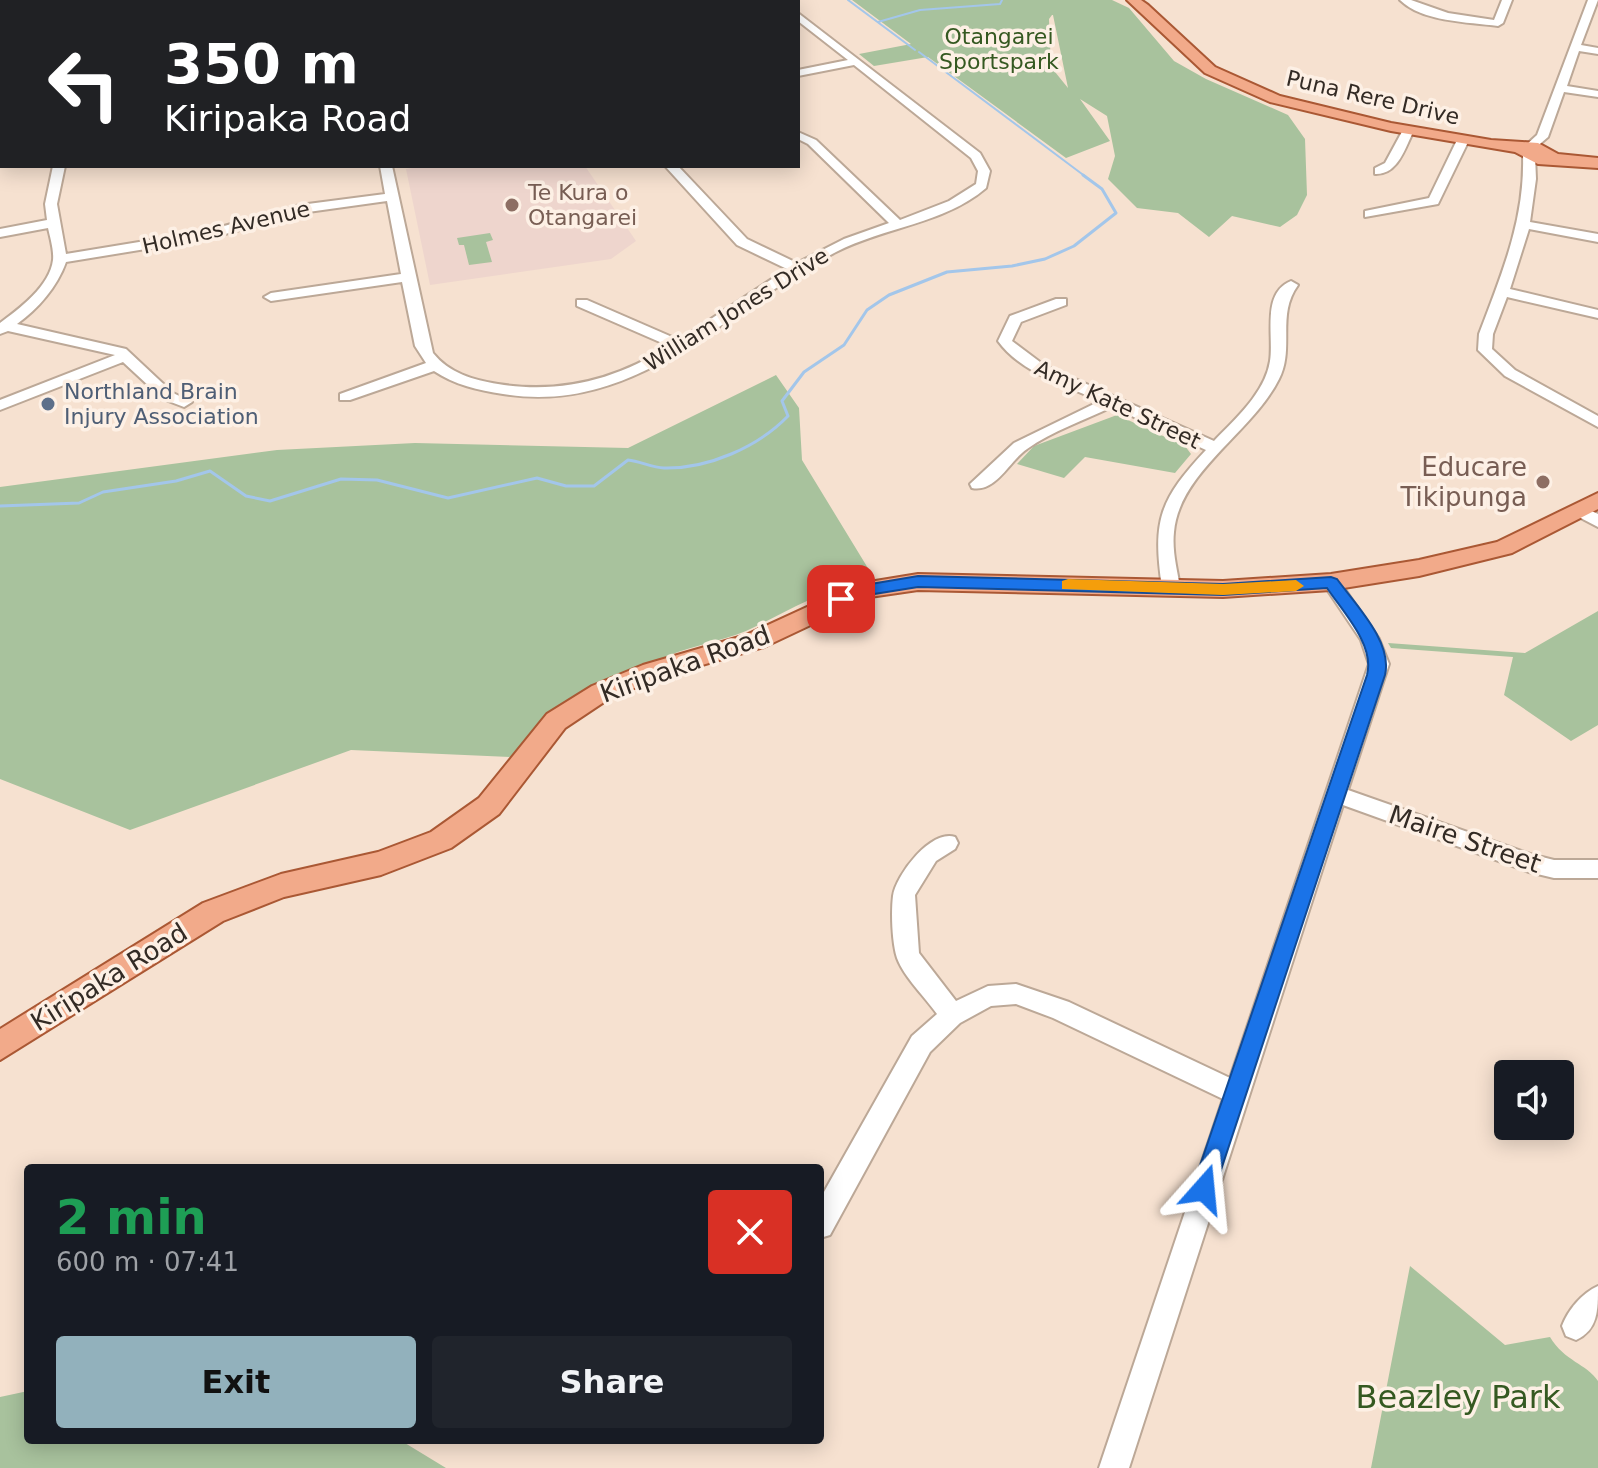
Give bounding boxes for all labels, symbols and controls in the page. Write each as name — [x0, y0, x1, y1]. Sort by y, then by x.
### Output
park label: Otangarei Sportspark — [939, 24, 1059, 74]
text: 350 m — [164, 31, 359, 96]
icon: left — [32, 32, 136, 136]
street label: Puna Rere Drive — [1284, 65, 1462, 130]
text: Kiripaka Road — [164, 98, 411, 139]
place label: Te Kura o Otangarei — [527, 180, 637, 230]
street label: Holmes Avenue — [140, 196, 312, 259]
marker: Te Kura o Otangarei — [503, 196, 521, 214]
street label: William Jones Drive — [640, 243, 833, 376]
street label: Amy Kate Street — [1031, 355, 1205, 454]
place label: Northland Brain Injury Association — [64, 379, 259, 429]
marker: Northland Brain Injury Association — [39, 395, 57, 413]
place label: Educare Tikipunga — [1400, 452, 1527, 512]
marker: Educare Tikipunga — [1534, 473, 1552, 491]
pin — [807, 565, 875, 633]
icon: arrive — [819, 577, 863, 621]
street label: Kiripaka Road — [596, 619, 774, 709]
street label: Maire Street — [1385, 799, 1545, 879]
street label: Kiripaka Road — [25, 917, 193, 1037]
map controls — [1494, 1060, 1574, 1140]
button: sound — [1494, 1060, 1574, 1140]
position arrow — [1162, 1147, 1246, 1231]
text: 2 min — [56, 1189, 207, 1245]
button: close — [708, 1190, 792, 1274]
text: 600 m · 07:41 — [56, 1247, 239, 1277]
button: Exit — [56, 1336, 416, 1428]
button: Share — [432, 1336, 792, 1428]
park label: Beazley Park — [1356, 1378, 1561, 1416]

